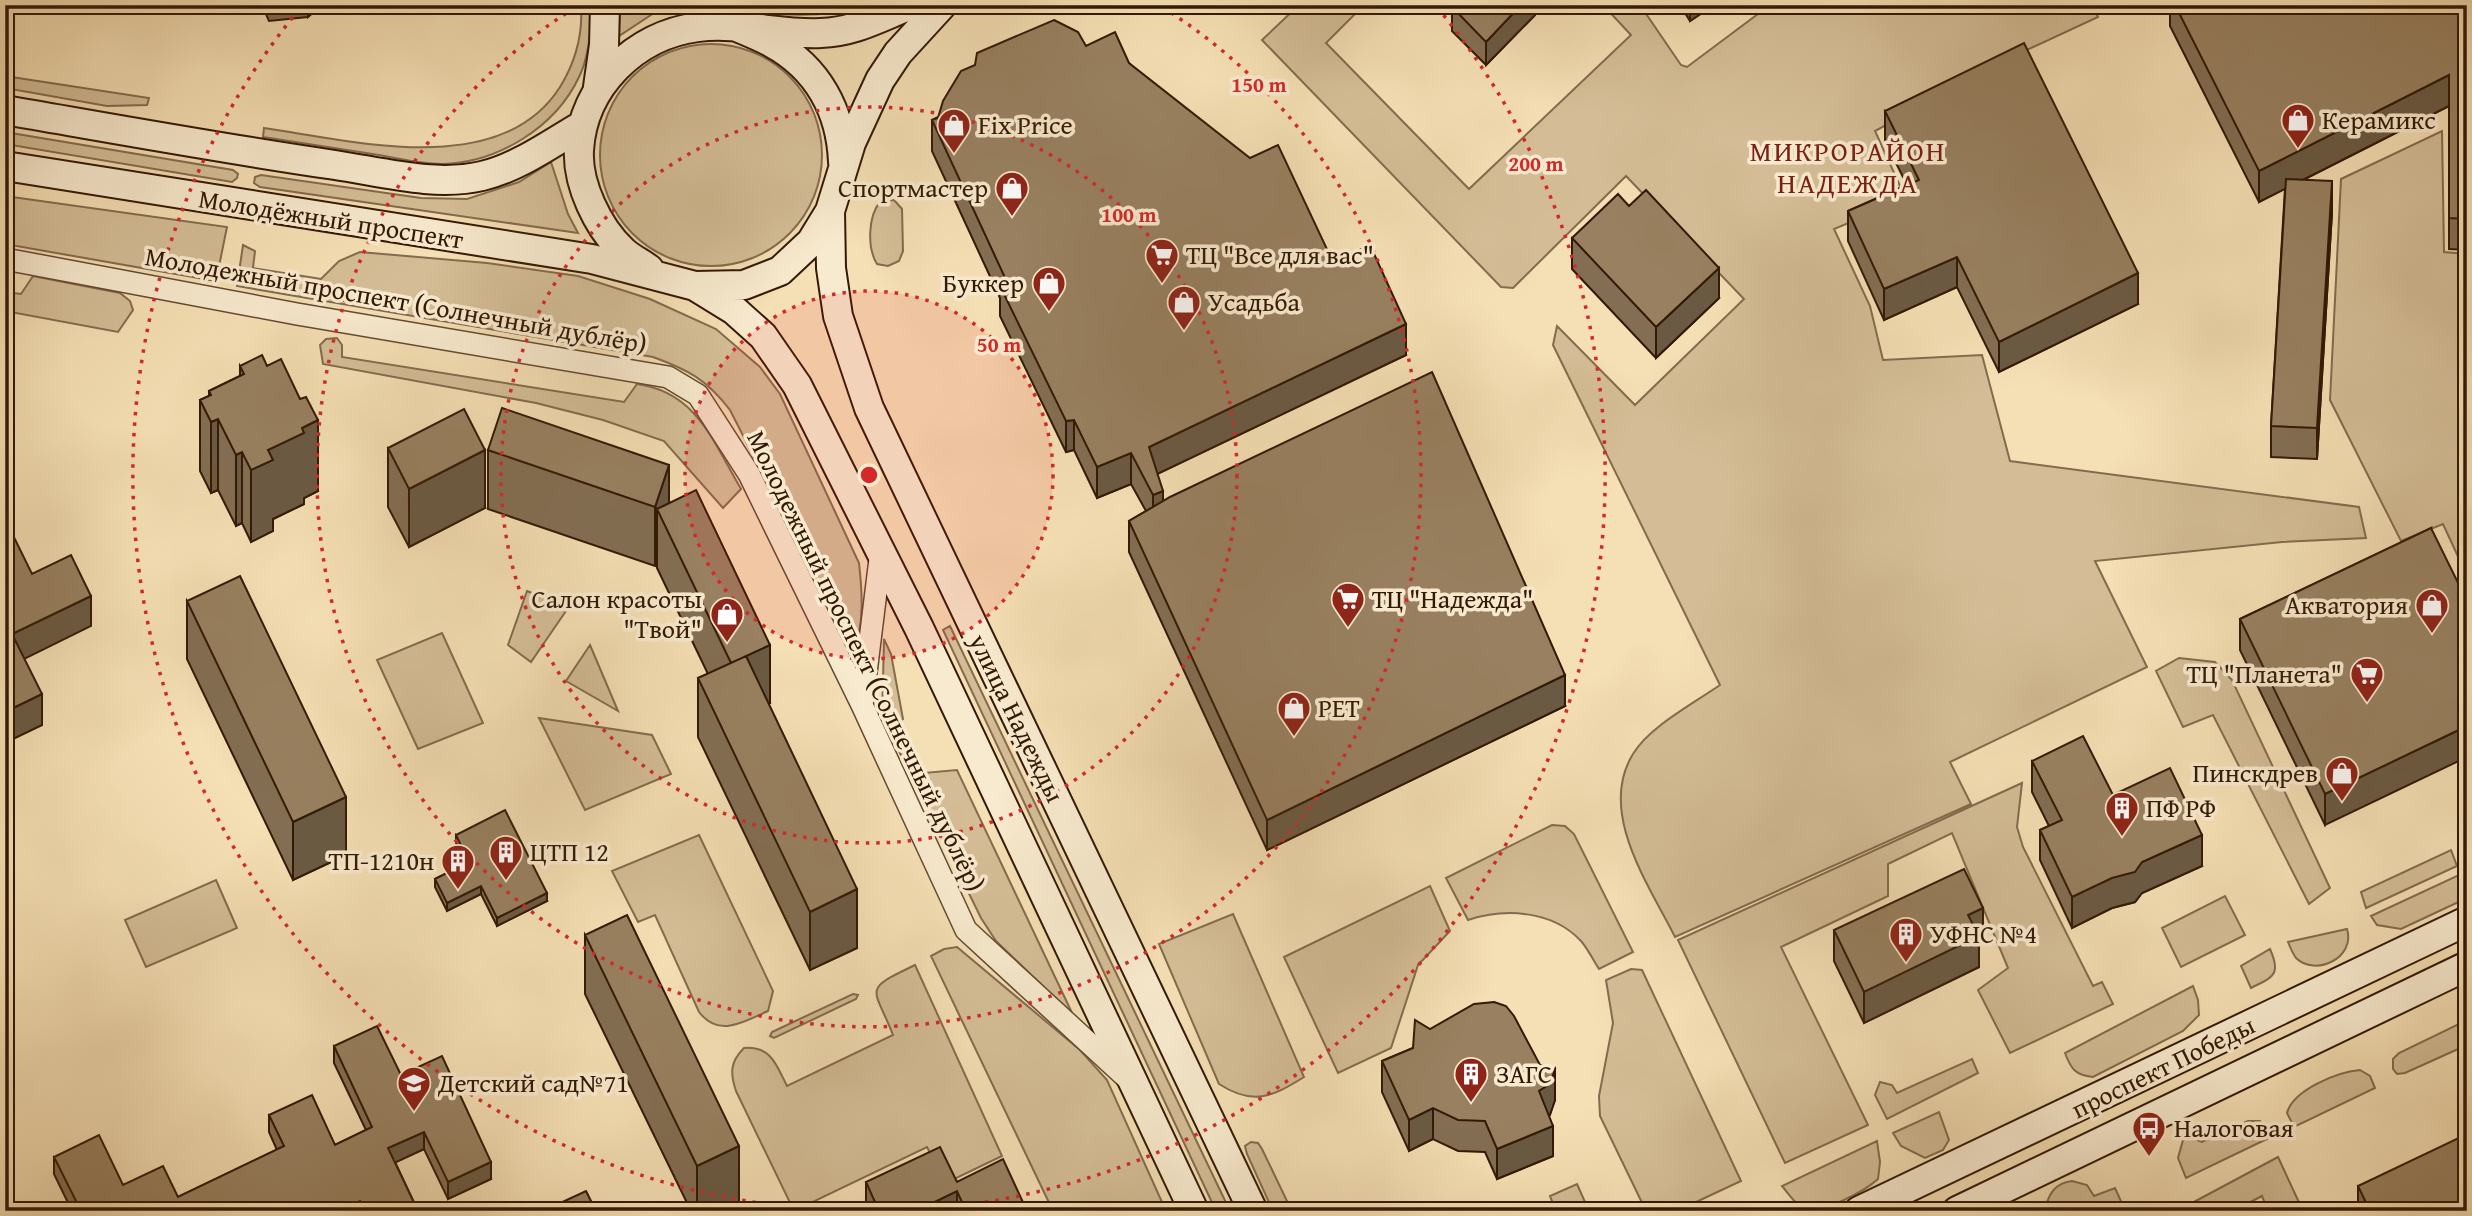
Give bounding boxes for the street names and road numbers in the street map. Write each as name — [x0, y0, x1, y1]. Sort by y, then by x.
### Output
street label: Молодёжный проспект — [196, 178, 467, 259]
street label: Молодежный проспект (Солнечный дублёр) — [142, 236, 650, 363]
street label: Молодежный проспект (Солнечный дублёр) — [737, 424, 995, 898]
street label: улица Надежды — [959, 626, 1075, 809]
street label: проспект Победы — [2064, 1005, 2261, 1128]

